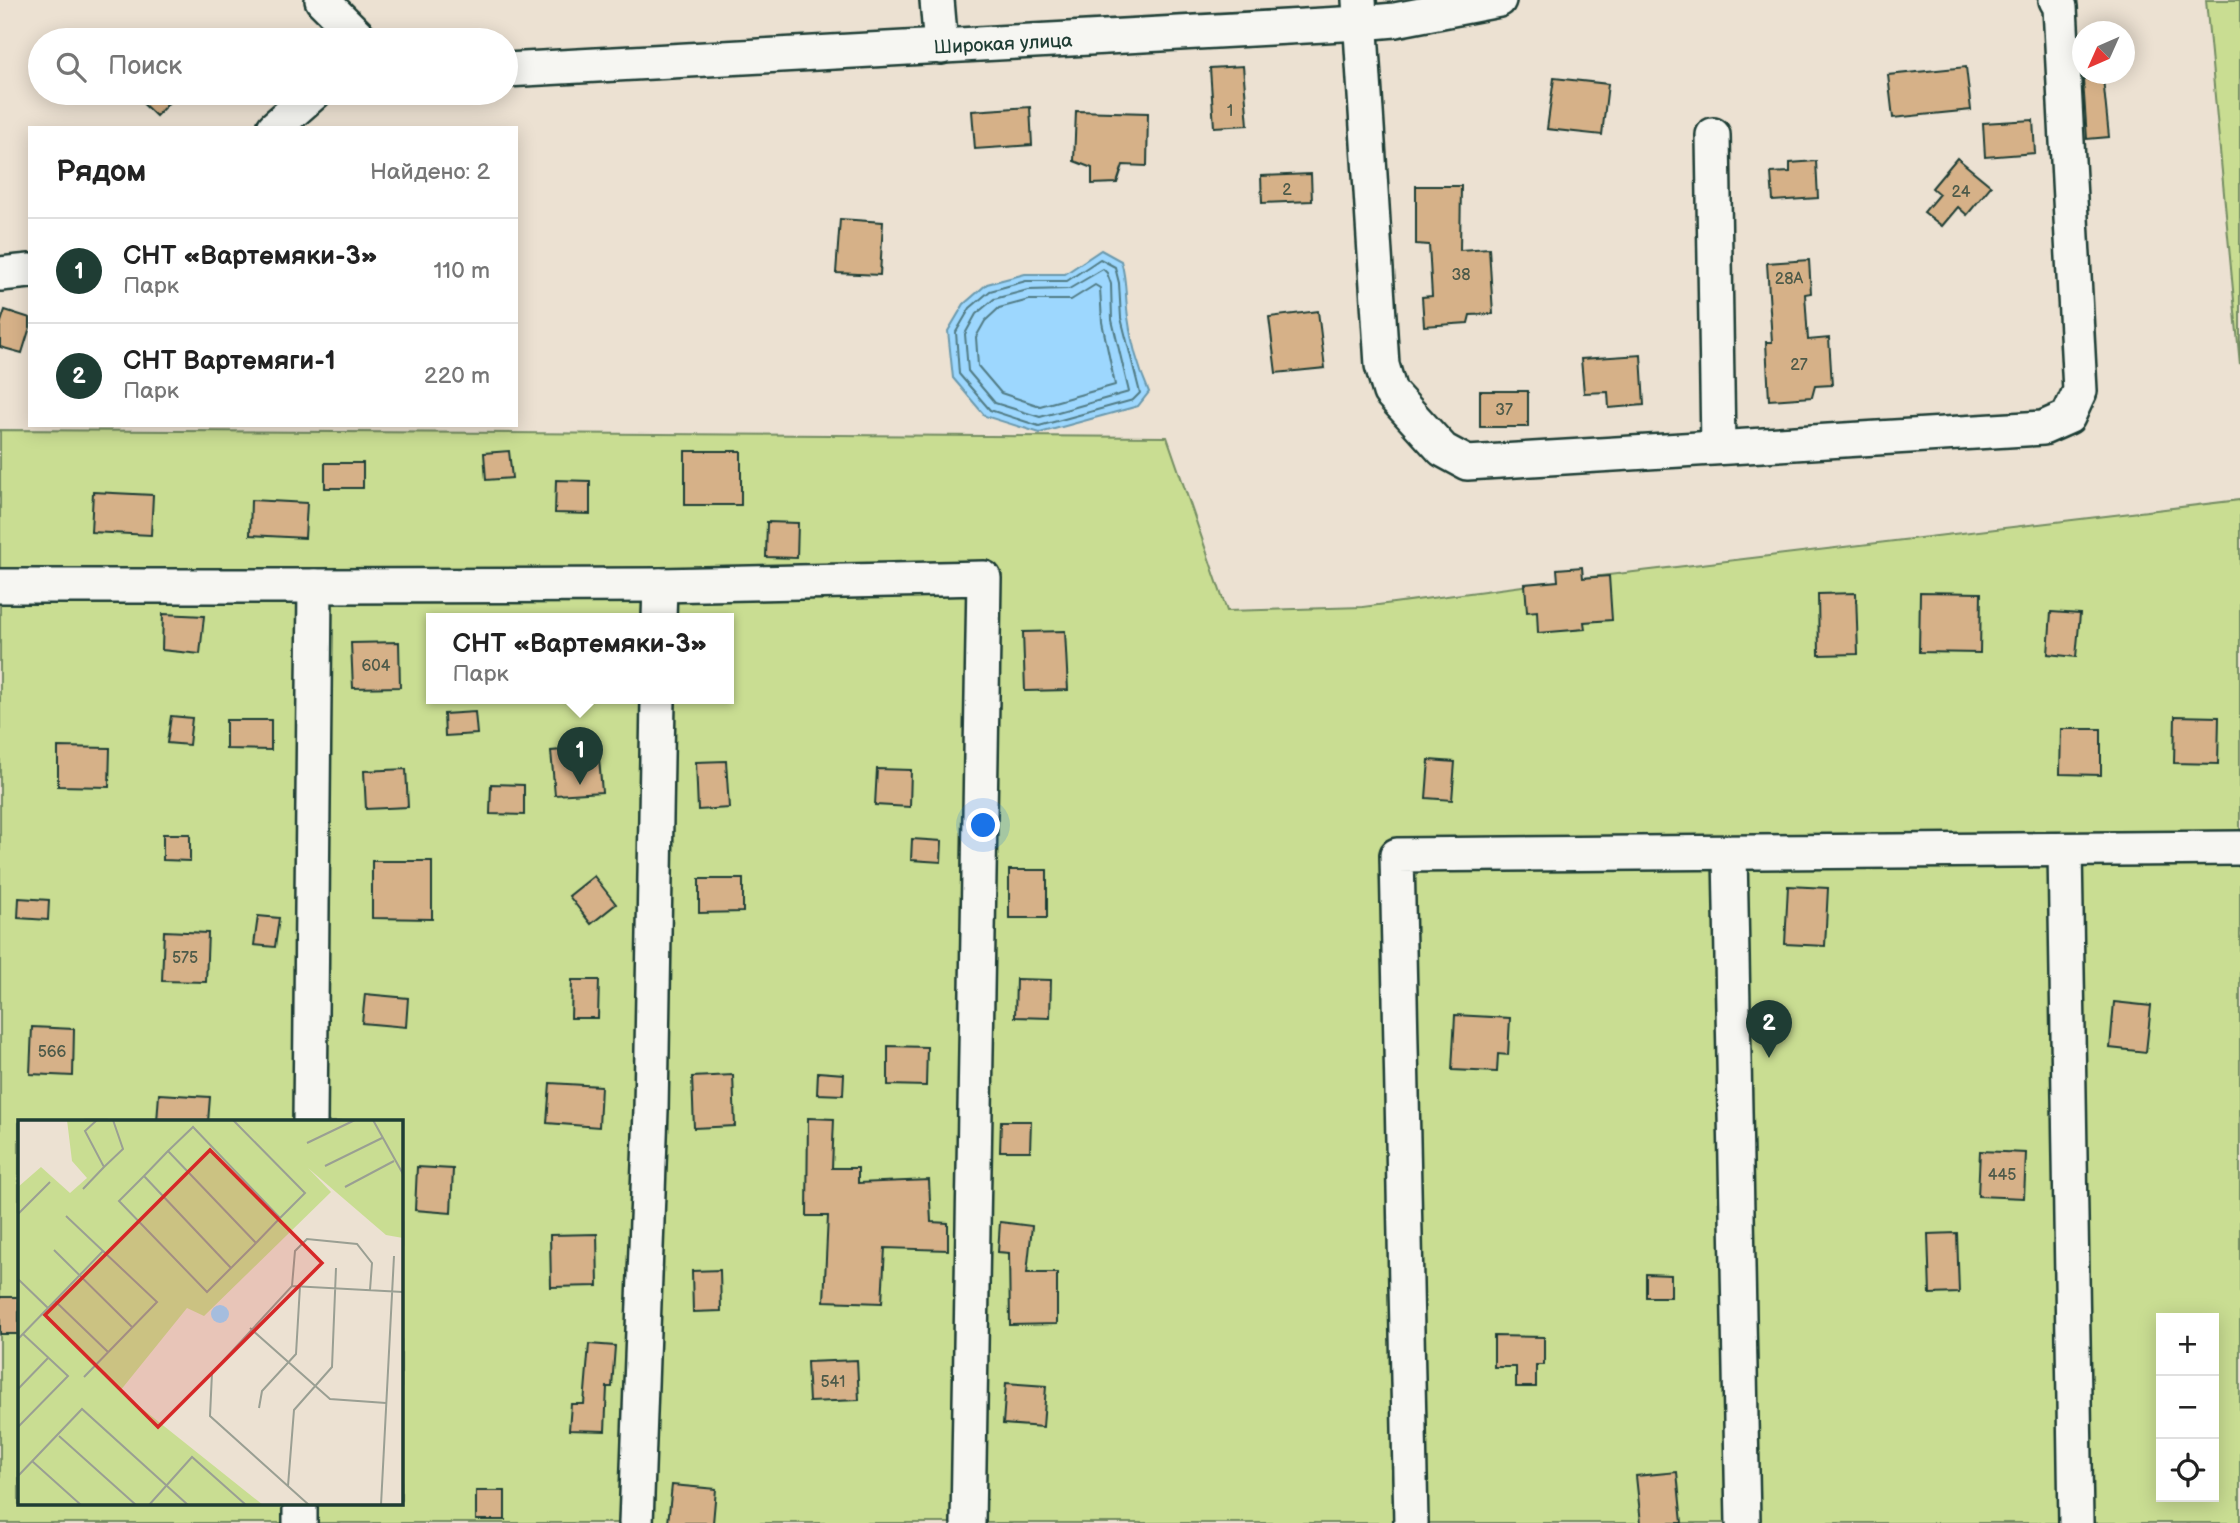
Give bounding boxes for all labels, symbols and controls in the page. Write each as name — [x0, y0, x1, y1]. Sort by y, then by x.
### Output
north arrow — [2072, 21, 2135, 84]
search box — [28, 28, 518, 105]
street label: Широкая улица — [933, 29, 1073, 60]
icon: search — [52, 48, 90, 86]
text: Поиск — [108, 51, 182, 82]
house number: 1 — [1227, 102, 1233, 121]
text: Рядом — [56, 154, 146, 190]
text: Найдено: 2 — [370, 158, 490, 186]
house number: 2 — [1282, 181, 1292, 200]
house number: 24 — [1952, 183, 1971, 202]
text: СНТ «Вартемяки-3» — [123, 241, 378, 272]
text: 1 — [74, 257, 84, 285]
text: 110 m — [433, 257, 490, 285]
house number: 38 — [1451, 266, 1471, 285]
house number: 28А — [1775, 270, 1804, 289]
text: Парк — [123, 272, 179, 300]
text: СНТ Вартемяги-1 — [123, 346, 336, 377]
house number: 27 — [1790, 356, 1808, 375]
text: 2 — [72, 362, 86, 390]
text: 220 m — [424, 362, 490, 390]
text: Парк — [123, 377, 179, 405]
house number: 37 — [1495, 401, 1513, 420]
popup — [426, 613, 734, 704]
text: СНТ «Вартемяки-3» — [453, 629, 707, 660]
house number: 604 — [362, 657, 391, 676]
text: Парк — [453, 660, 509, 688]
pin: 1 — [557, 727, 603, 785]
your location — [966, 808, 1000, 842]
house number: 575 — [172, 949, 198, 968]
pin: 2 — [1746, 1000, 1792, 1058]
house number: 566 — [38, 1043, 67, 1062]
inset map — [18, 1120, 402, 1506]
house number: 445 — [1988, 1166, 2016, 1185]
map controls — [2156, 1313, 2219, 1502]
button: + — [2156, 1313, 2219, 1376]
house number: 541 — [820, 1373, 846, 1392]
button: − — [2156, 1376, 2219, 1439]
button: locate — [2156, 1439, 2219, 1502]

